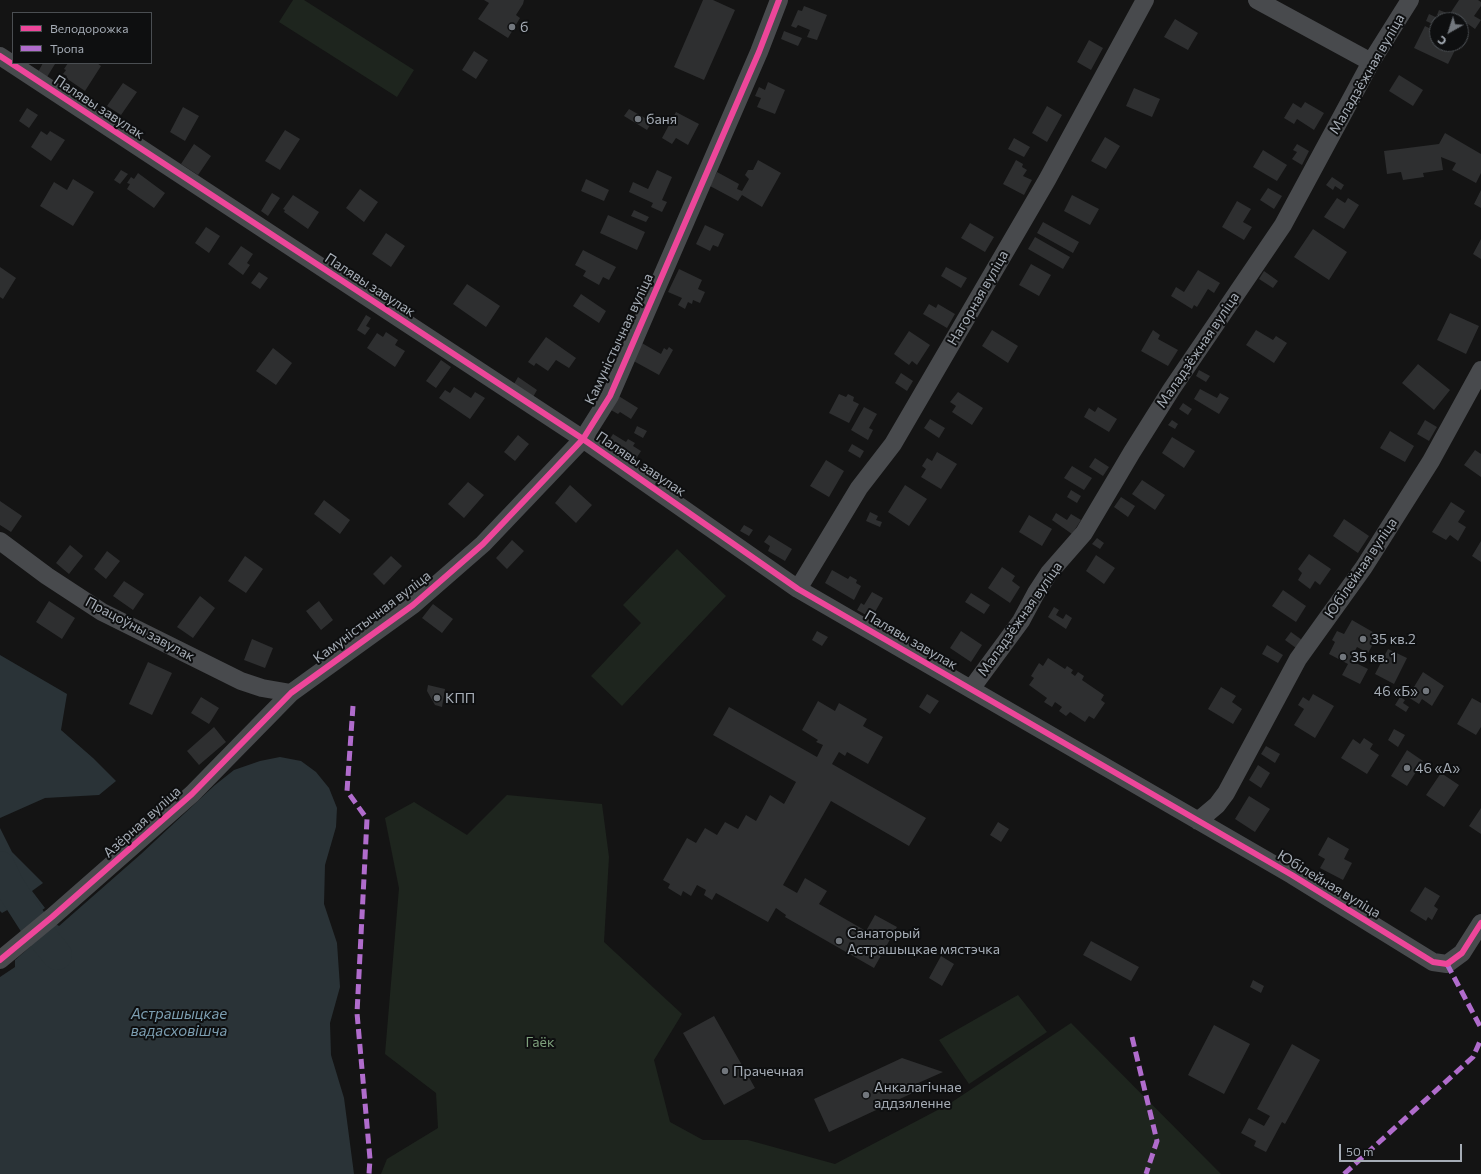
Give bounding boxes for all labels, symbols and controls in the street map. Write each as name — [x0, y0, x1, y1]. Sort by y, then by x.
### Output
street label: Маладзёжная вуліца — [1326, 11, 1408, 137]
legend — [12, 12, 152, 64]
north arrow — [1429, 12, 1469, 52]
place label: б — [520, 19, 528, 35]
text: Велодорожка — [50, 21, 128, 35]
marker: б — [507, 22, 517, 32]
text: С — [1435, 34, 1449, 48]
text: Тропа — [50, 41, 84, 55]
street label: Палявы завулак — [51, 72, 147, 142]
place label: баня — [646, 111, 677, 127]
marker: баня — [633, 114, 643, 124]
street label: Нагорная вуліца — [944, 248, 1012, 348]
street label: Палявы завулак — [322, 250, 418, 320]
street label: Камуністычная вуліца — [581, 271, 657, 407]
street label: Маладзёжная вуліца — [1153, 289, 1243, 411]
street label: Палявы завулак — [593, 428, 689, 500]
street label: Юбілейная вуліца — [1321, 515, 1401, 621]
street label: Маладзёжная вуліца — [974, 559, 1066, 679]
street label: Камуністычная вуліца — [310, 567, 434, 667]
street label: Працоўны завулак — [83, 593, 197, 665]
street label: Палявы завулак — [862, 607, 960, 673]
place label: 35 кв.2 — [1371, 631, 1416, 647]
marker: 35 кв.2 — [1358, 634, 1368, 644]
place label: 35 кв. 1 — [1351, 649, 1397, 665]
marker: 35 кв. 1 — [1338, 652, 1348, 662]
place label: 46 «Б» — [1374, 683, 1418, 699]
marker: 46 «Б» — [1421, 686, 1431, 696]
place label: КПП — [445, 690, 475, 706]
marker: КПП — [432, 693, 442, 703]
place label: 46 «А» — [1415, 760, 1460, 776]
marker: 46 «А» — [1402, 763, 1412, 773]
street label: Азёрная вуліца — [100, 783, 184, 861]
street label: Юбілейная вуліца — [1274, 847, 1384, 921]
place label: Санаторый Астрашыцкае мястэчка — [847, 925, 1000, 958]
marker: Санаторый Астрашыцкае мястэчка — [834, 936, 844, 946]
water label: Астрашыцкае вадасховішча — [131, 1005, 227, 1040]
park label: Гаёк — [526, 1034, 554, 1050]
place label: Прачечная — [733, 1063, 804, 1079]
marker: Прачечная — [720, 1066, 730, 1076]
place label: Анкалагічнае аддзяленне — [874, 1079, 962, 1112]
marker: Анкалагічнае аддзяленне — [861, 1090, 871, 1100]
scale bar — [1341, 1136, 1464, 1162]
text: 50 m — [1346, 1144, 1374, 1158]

